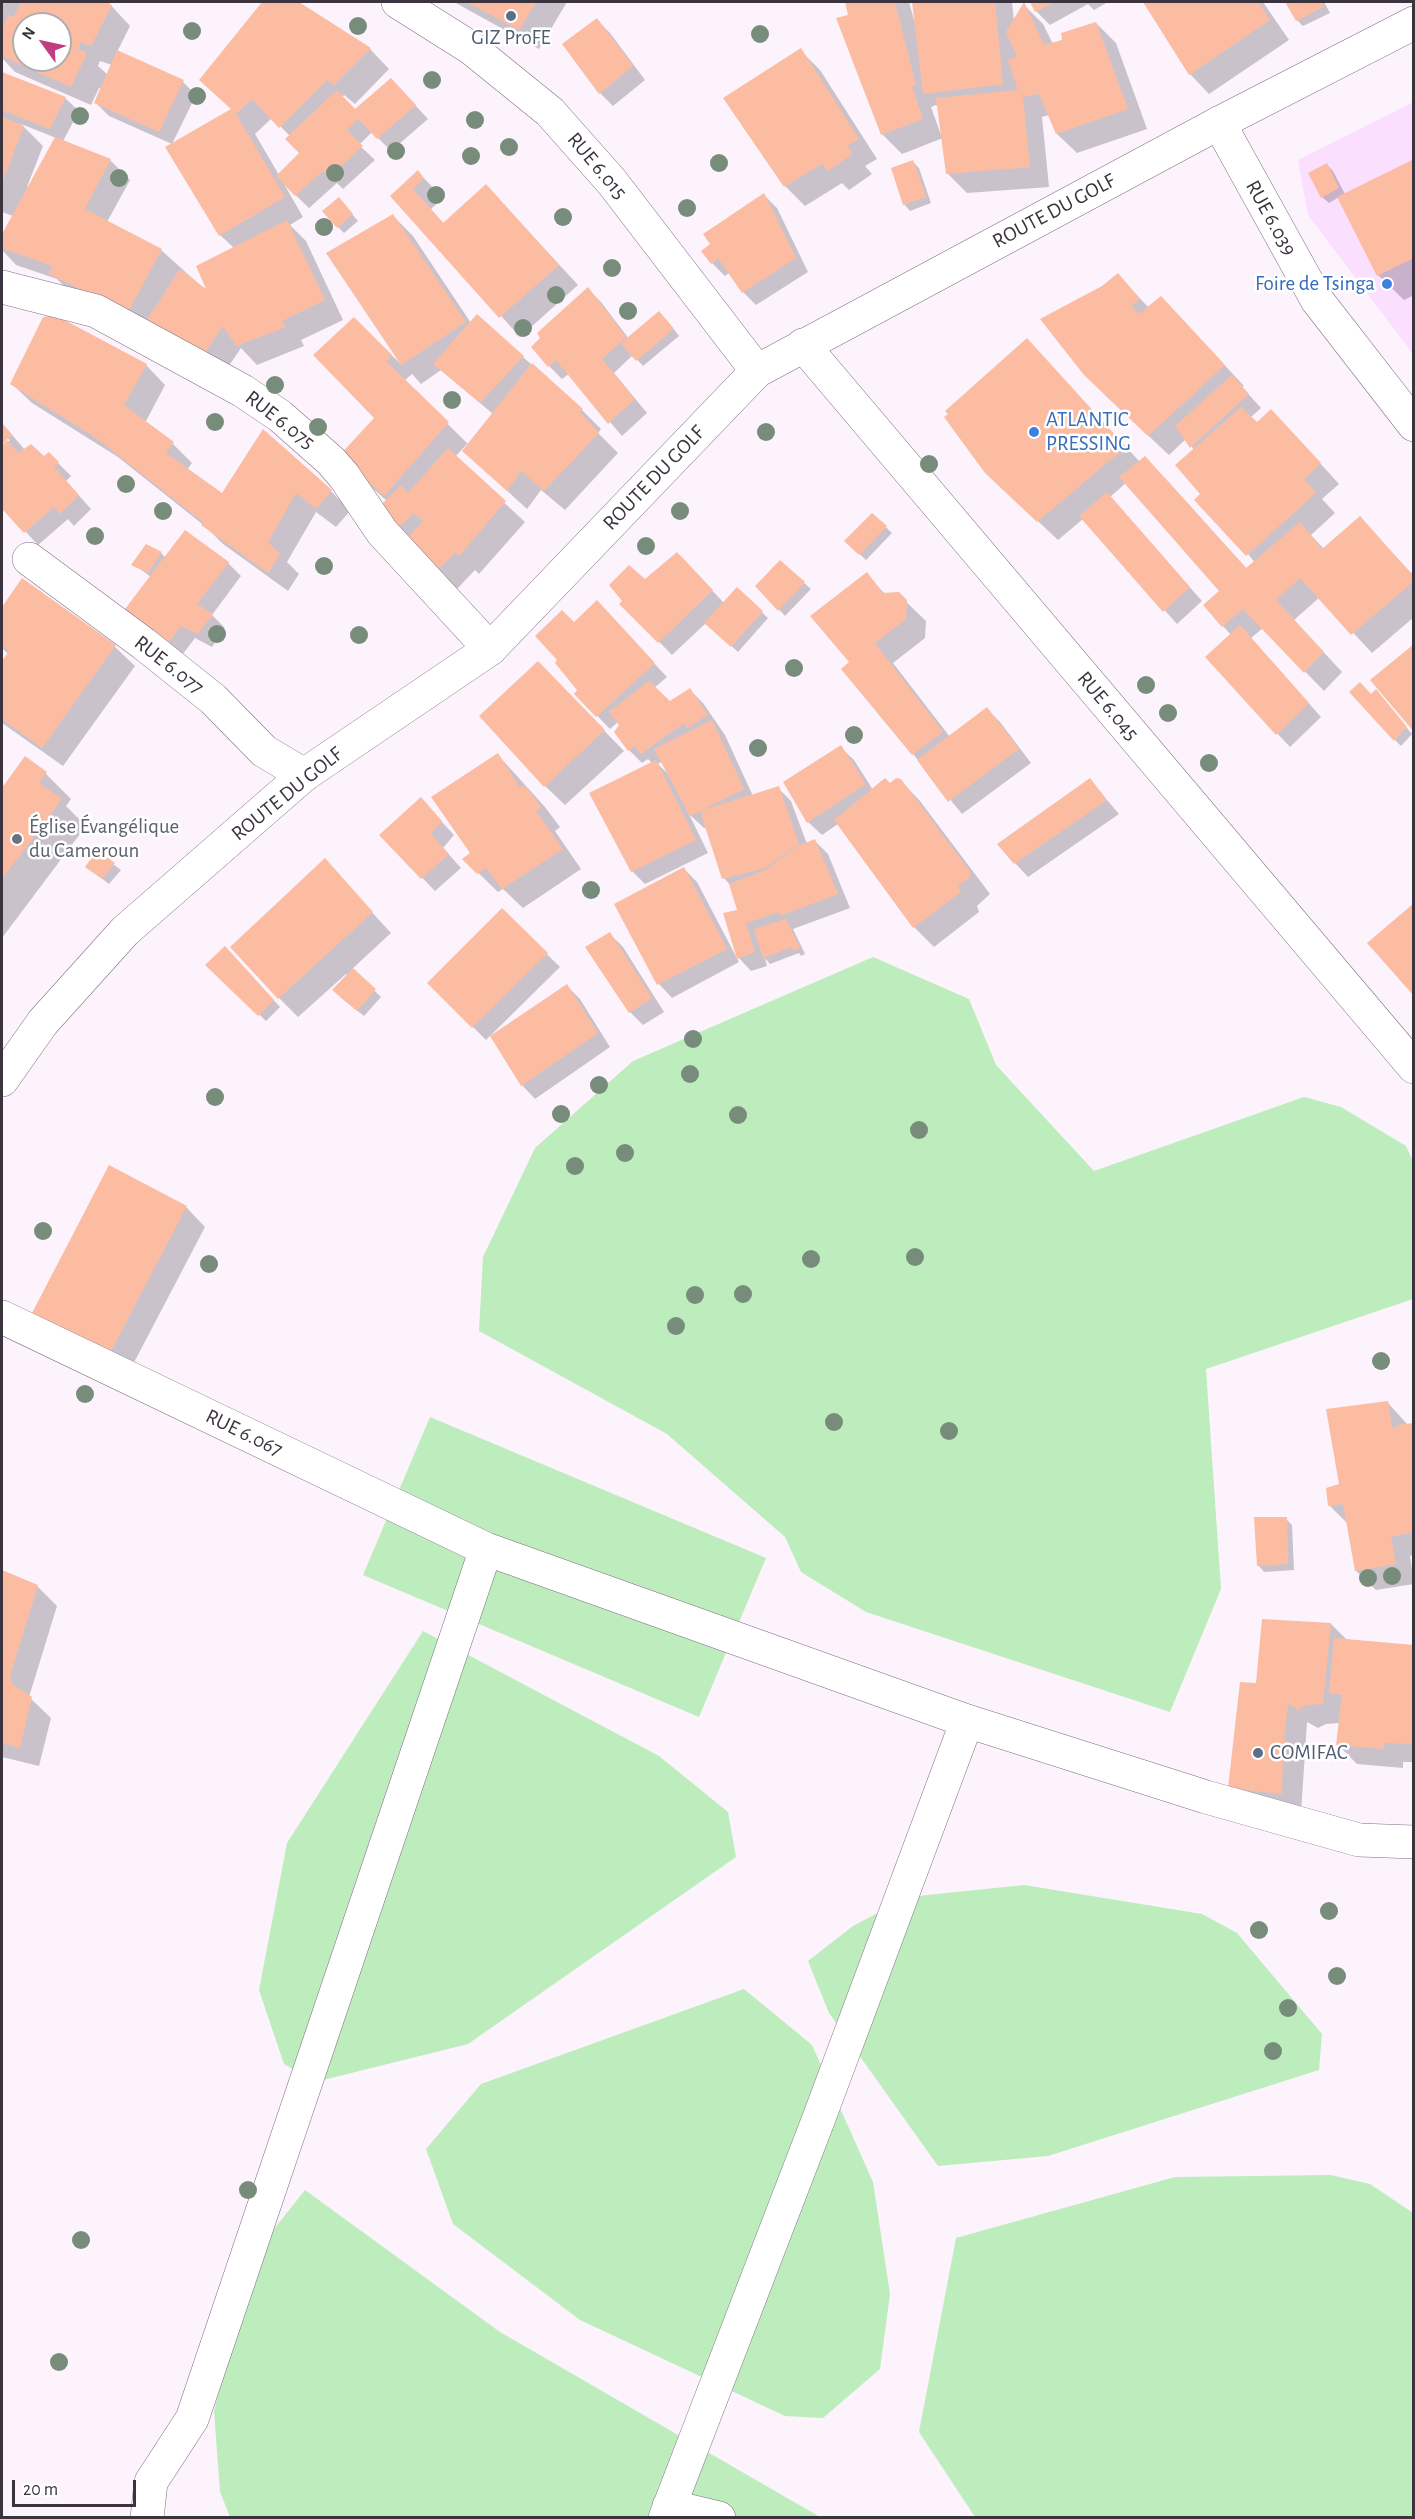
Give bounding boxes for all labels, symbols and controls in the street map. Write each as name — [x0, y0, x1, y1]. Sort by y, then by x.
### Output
marker: GIZ ProFE — [504, 9, 518, 23]
north arrow — [12, 12, 72, 72]
text: N — [19, 24, 38, 42]
place label: GIZ ProFE — [471, 25, 551, 51]
street label: RUE 6.015 — [562, 127, 632, 205]
street label: ROUTE DU GOLF — [988, 168, 1120, 254]
street label: RUE 6.039 — [1240, 176, 1302, 260]
place label: Foire de Tsinga — [1255, 271, 1375, 297]
marker: Foire de Tsinga — [1380, 277, 1394, 291]
street label: RUE 6.075 — [240, 385, 320, 455]
place label: ATLANTIC PRESSING — [1046, 407, 1131, 457]
street label: ROUTE DU GOLF — [598, 420, 710, 536]
marker: ATLANTIC PRESSING — [1027, 425, 1041, 439]
street label: RUE 6.077 — [129, 630, 209, 700]
street label: RUE 6.045 — [1072, 666, 1144, 746]
street label: ROUTE DU GOLF — [226, 741, 348, 847]
place label: Église Évangélique du Cameroun — [29, 814, 179, 864]
marker: Église Évangélique du Cameroun — [10, 832, 24, 846]
street label: RUE 6.067 — [201, 1404, 287, 1462]
place label: COMIFAC — [1270, 1740, 1348, 1766]
marker: COMIFAC — [1251, 1746, 1265, 1760]
scale bar — [15, 2468, 140, 2506]
text: 20 m — [23, 2481, 58, 2499]

